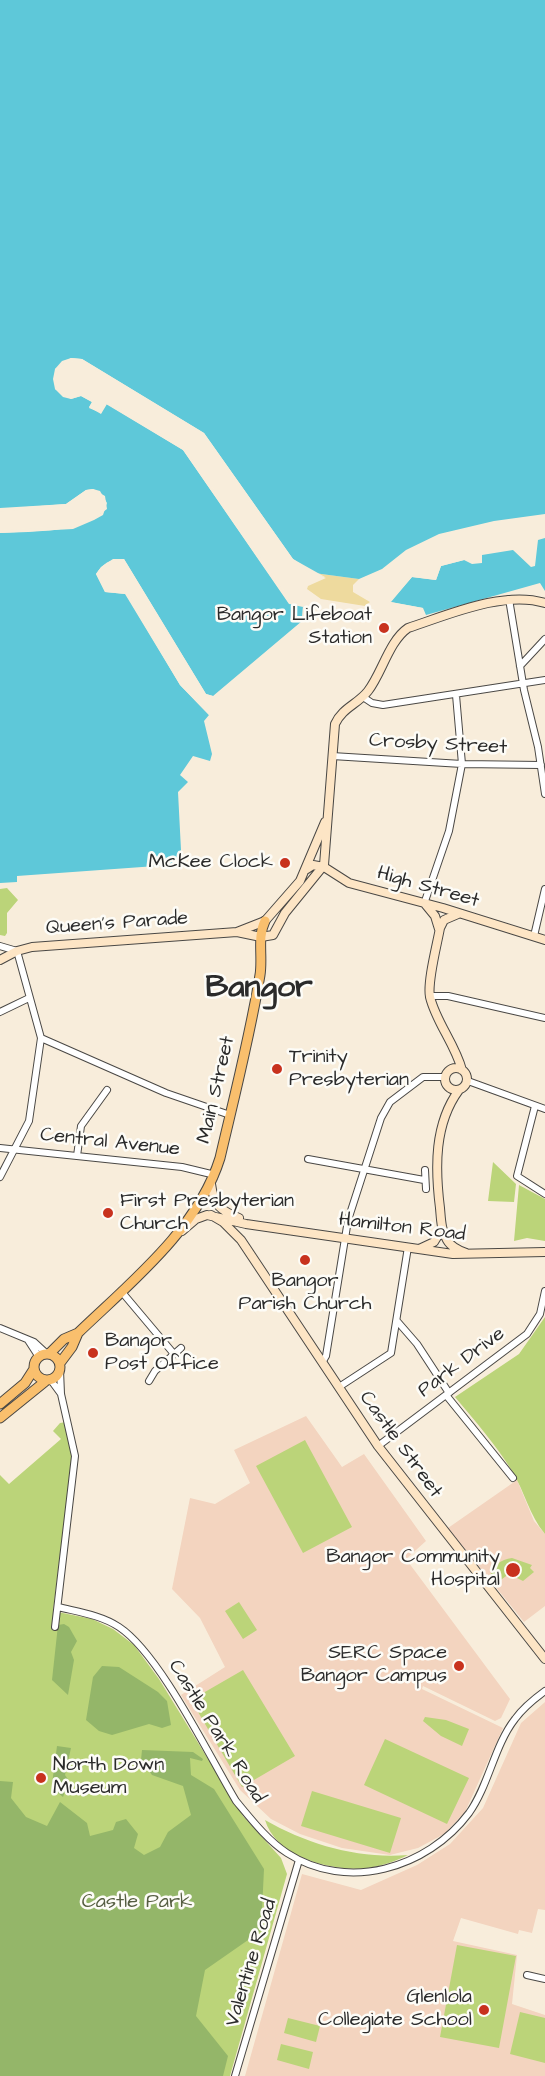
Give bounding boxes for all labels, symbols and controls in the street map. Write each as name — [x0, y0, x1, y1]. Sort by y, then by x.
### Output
place label: Bangor Lifeboat Station — [217, 604, 372, 651]
marker: Bangor Lifeboat Station — [377, 621, 391, 635]
street label: Crosby Street — [368, 729, 508, 761]
place label: McKee Clock — [149, 851, 273, 875]
marker: McKee Clock — [278, 856, 292, 870]
street label: High Street — [374, 862, 482, 914]
street label: Queen's Parade — [45, 907, 189, 941]
district label: Bangor — [205, 970, 313, 1008]
street label: Main Street — [193, 1034, 241, 1146]
place label: Trinity Presbyterian — [289, 1046, 409, 1093]
marker: Trinity Presbyterian — [270, 1062, 284, 1076]
street label: Central Avenue — [39, 1124, 181, 1162]
place label: First Presbyterian Church — [120, 1190, 294, 1237]
marker: First Presbyterian Church — [101, 1206, 115, 1220]
street label: Hamilton Road — [337, 1208, 467, 1248]
marker: Bangor Parish Church — [298, 1253, 312, 1267]
place label: Bangor Parish Church — [239, 1270, 371, 1317]
street label: Park Drive — [414, 1323, 510, 1403]
place label: Bangor Post Office — [105, 1330, 219, 1377]
marker: Bangor Post Office — [86, 1346, 100, 1360]
street label: Castle Street — [353, 1387, 447, 1503]
place label: Bangor Community Hospital — [326, 1546, 500, 1593]
marker: Bangor Community Hospital — [504, 1561, 522, 1579]
place label: SERC Space Bangor Campus — [301, 1642, 447, 1689]
street label: Castle Park Road — [162, 1656, 270, 1808]
marker: SERC Space Bangor Campus — [452, 1659, 466, 1673]
place label: North Down Museum — [53, 1754, 164, 1801]
marker: North Down Museum — [34, 1771, 48, 1785]
park label: Castle Park — [82, 1891, 192, 1915]
street label: Valentine Road — [221, 1896, 283, 2030]
place label: Glenlola Collegiate School — [318, 1986, 472, 2033]
marker: Glenlola Collegiate School — [477, 2003, 491, 2017]

